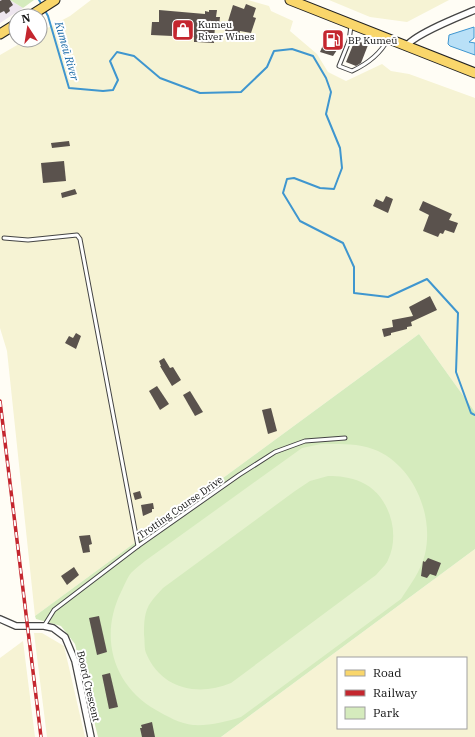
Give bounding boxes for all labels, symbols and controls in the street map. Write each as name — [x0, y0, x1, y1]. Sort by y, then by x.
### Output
north arrow — [8, 8, 48, 48]
text: N — [20, 10, 32, 26]
shop icon: Kumeu River Wines — [170, 17, 196, 43]
place label: Kumeu River Wines — [198, 18, 255, 43]
water label: Kumeū River — [52, 19, 82, 83]
fuel station icon: BP Kumeū — [320, 27, 346, 53]
place label: BP Kumeū — [348, 34, 397, 47]
street label: Trotting Course Drive — [135, 473, 225, 542]
street label: Boord Crescent — [74, 649, 103, 723]
legend — [337, 657, 467, 729]
text: Road — [373, 665, 402, 680]
text: Railway — [373, 685, 418, 700]
text: Park — [373, 705, 399, 720]

